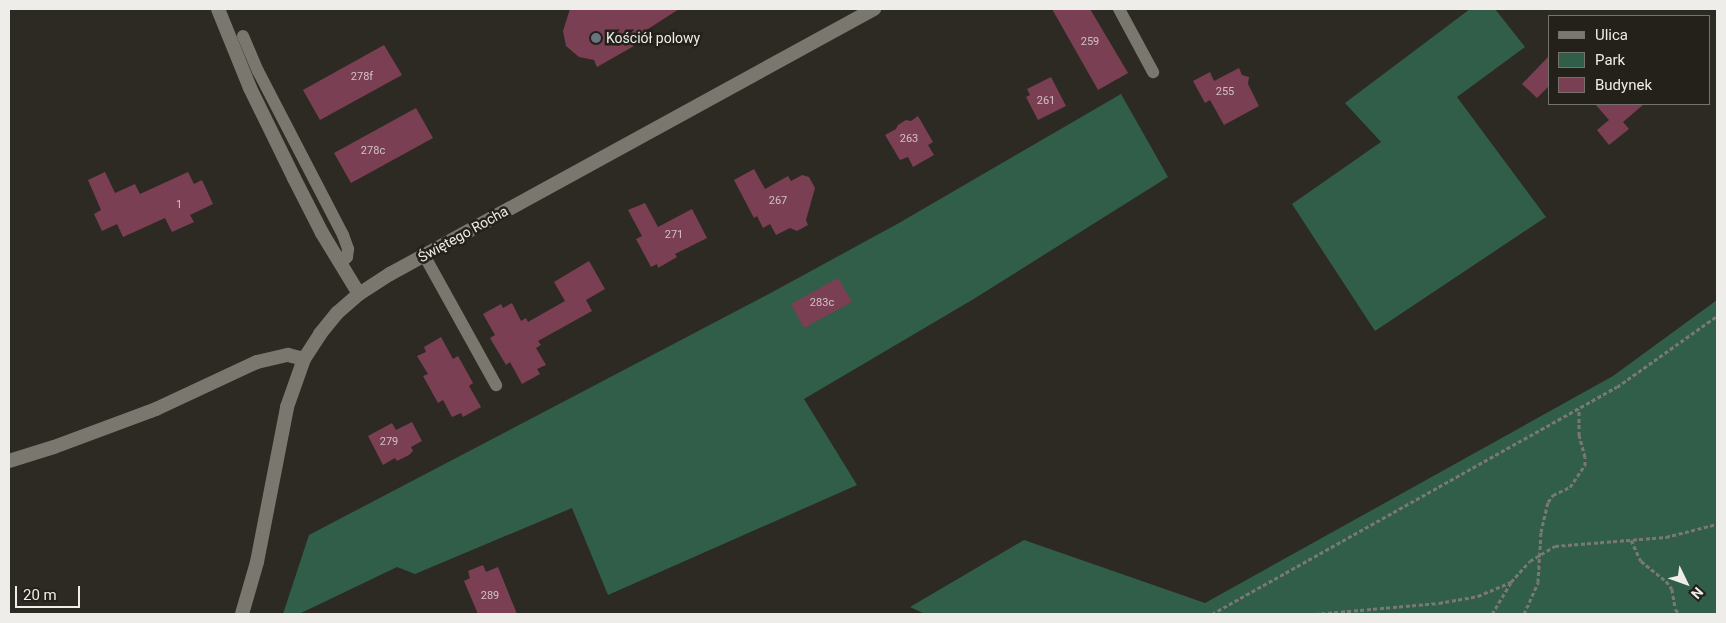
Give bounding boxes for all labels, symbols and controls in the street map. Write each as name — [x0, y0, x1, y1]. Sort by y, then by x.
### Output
legend — [1548, 15, 1711, 105]
text: Ulica — [1595, 26, 1628, 44]
place label: Kościół polowy — [606, 30, 700, 46]
marker: Kościół polowy — [590, 32, 602, 44]
house number: 259 — [1081, 35, 1099, 49]
text: Park — [1595, 51, 1625, 69]
house number: 278f — [351, 70, 373, 84]
text: Budynek — [1595, 76, 1652, 94]
house number: 255 — [1216, 85, 1234, 99]
house number: 261 — [1037, 94, 1055, 108]
house number: 263 — [900, 132, 918, 146]
house number: 278c — [361, 144, 385, 158]
house number: 267 — [769, 194, 787, 208]
house number: 1 — [176, 198, 182, 212]
street label: Świętego Rocha — [415, 202, 511, 266]
house number: 271 — [665, 228, 683, 242]
house number: 283c — [810, 296, 834, 310]
house number: 279 — [380, 435, 398, 449]
north arrow — [1661, 558, 1711, 608]
scale bar — [18, 576, 82, 608]
text: N — [1688, 584, 1706, 602]
text: 20 m — [23, 586, 57, 604]
house number: 289 — [481, 589, 499, 603]

